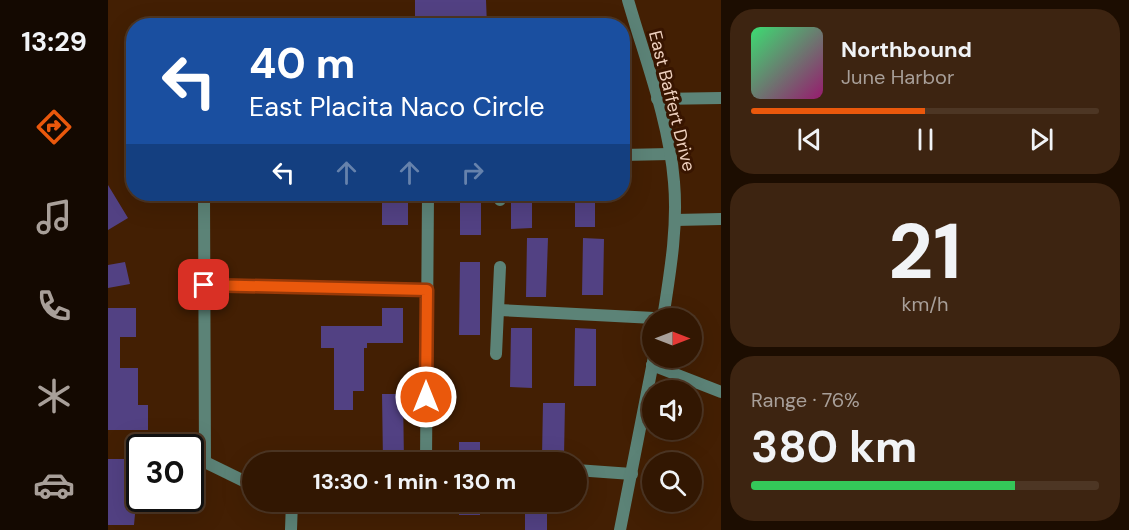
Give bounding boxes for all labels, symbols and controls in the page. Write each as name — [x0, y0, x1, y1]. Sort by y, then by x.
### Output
text: 13:29 — [21, 24, 87, 59]
street label: East Baffert Drive — [643, 28, 701, 174]
text: Northbound — [841, 35, 972, 64]
text: 40 m — [249, 36, 355, 91]
icon: left — [150, 42, 228, 120]
text: June Harbor — [841, 64, 954, 90]
text: East Placita Naco Circle — [249, 89, 545, 124]
icon: directions — [33, 106, 75, 148]
icon: previous — [793, 123, 826, 156]
icon: pause — [909, 123, 942, 156]
icon: next — [1025, 123, 1058, 156]
icon: left — [267, 156, 300, 189]
icon: ahead — [330, 156, 363, 189]
icon: ahead — [393, 156, 426, 189]
icon: right — [456, 156, 489, 189]
icon: music — [33, 196, 75, 238]
text: 21 — [888, 201, 962, 302]
pin — [178, 259, 229, 310]
icon: arrive — [187, 268, 220, 301]
icon: phone — [33, 285, 75, 327]
text: km/h — [901, 291, 949, 317]
north arrow — [642, 308, 702, 368]
map controls — [642, 308, 702, 512]
position arrow — [394, 365, 458, 429]
icon: climate — [33, 375, 75, 417]
button: sound — [642, 380, 702, 440]
text: Range · 76% — [751, 387, 860, 413]
text: 380 km — [751, 417, 917, 476]
speed limit sign: 30 — [126, 434, 204, 512]
button: search — [642, 452, 702, 512]
icon: car — [33, 464, 75, 506]
text: 13:30 · 1 min · 130 m — [313, 467, 516, 496]

